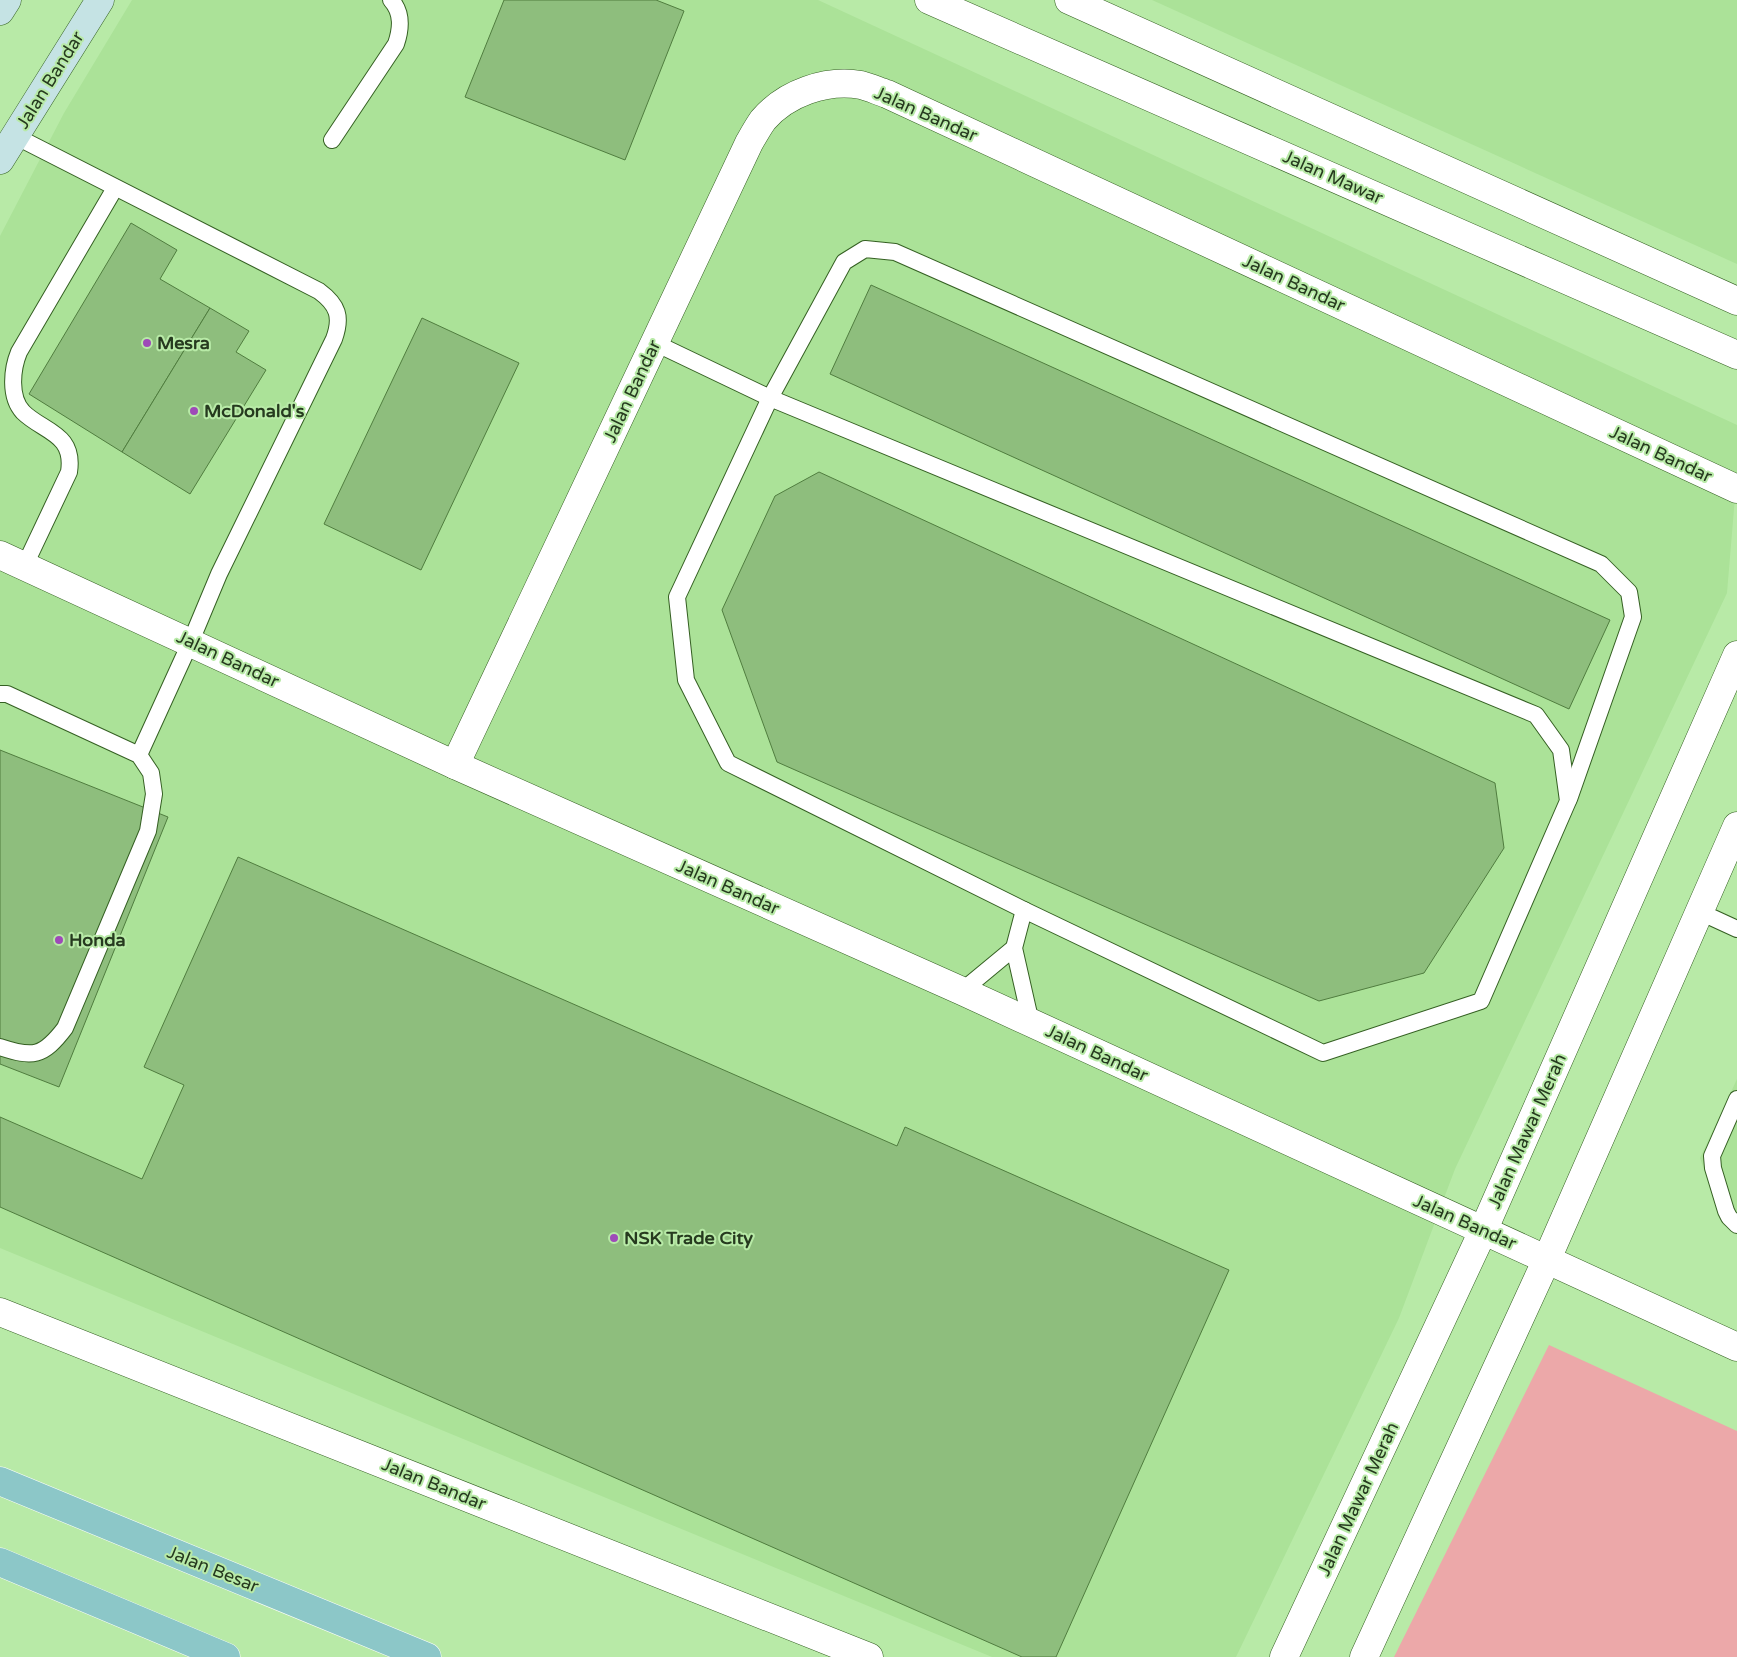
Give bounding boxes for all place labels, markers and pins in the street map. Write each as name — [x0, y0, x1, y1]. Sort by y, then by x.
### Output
place label: Mesra — [157, 332, 210, 354]
marker: Mesra — [141, 337, 153, 349]
place label: McDonald's — [204, 400, 305, 422]
marker: McDonald's — [188, 405, 200, 417]
place label: Honda — [69, 929, 126, 951]
marker: Honda — [53, 934, 65, 946]
place label: NSK Trade City — [624, 1227, 753, 1249]
marker: NSK Trade City — [608, 1232, 620, 1244]

